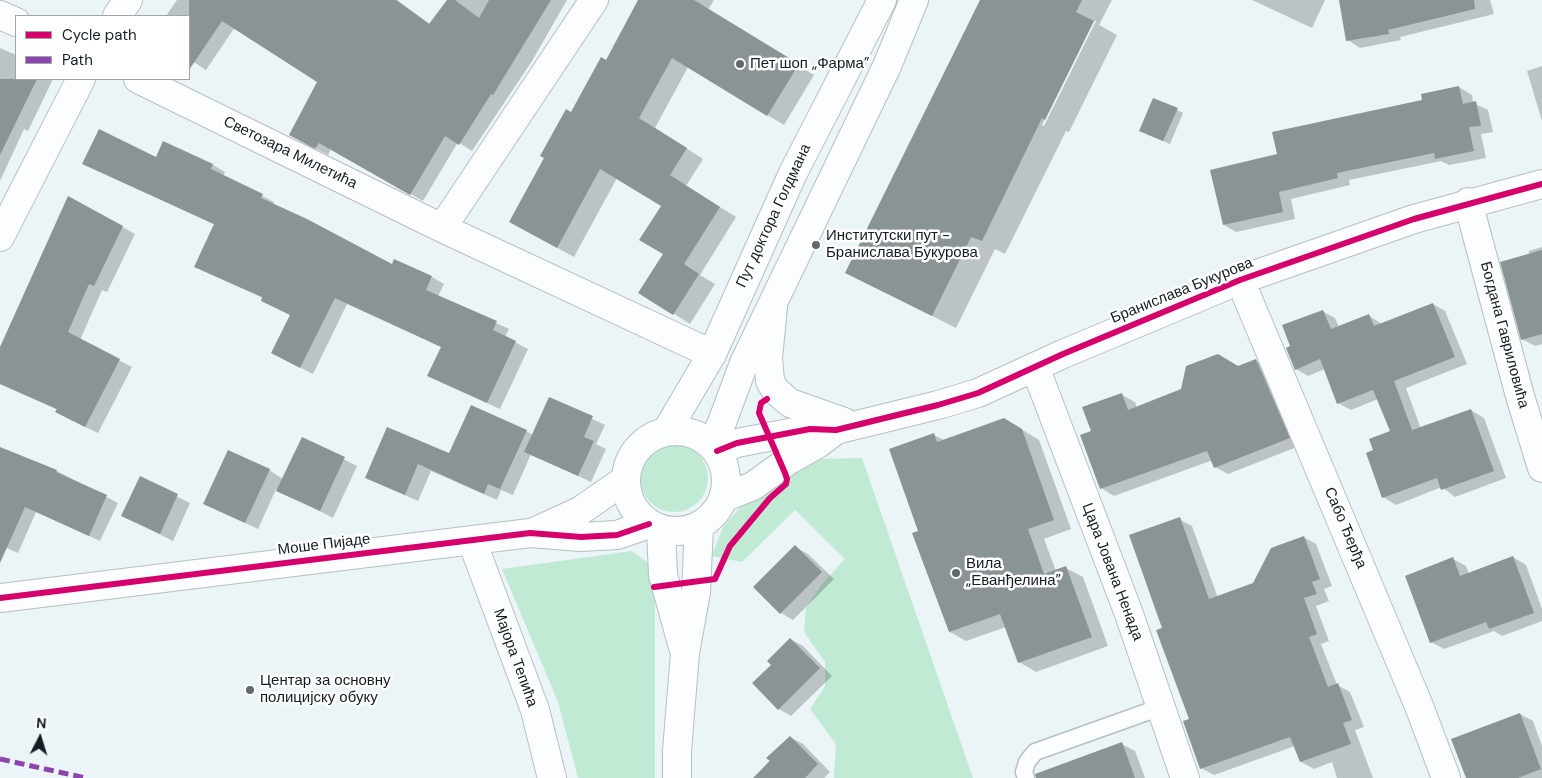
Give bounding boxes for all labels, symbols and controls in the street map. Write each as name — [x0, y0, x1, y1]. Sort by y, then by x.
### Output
legend — [15, 15, 190, 80]
text: Cycle path — [62, 25, 137, 45]
text: Path — [62, 50, 93, 70]
place label: Пет шоп „Фарма” — [750, 55, 869, 73]
marker: Пет шоп „Фарма” — [734, 58, 746, 70]
street label: Светозара Милетића — [220, 113, 360, 193]
street label: Пут доктора Голдмана — [733, 141, 815, 291]
place label: Институтски пут - Бранислава Букурова — [826, 227, 978, 262]
marker: Институтски пут - Бранислава Букурова — [810, 239, 822, 251]
street label: Бранислава Букурова — [1108, 254, 1256, 328]
street label: Богдана Гавриловића — [1476, 260, 1532, 410]
street label: Сабо Ђерђа — [1320, 485, 1370, 571]
street label: Цара Јована Ненада — [1077, 501, 1147, 643]
street label: Моше Пијаде — [277, 530, 371, 560]
place label: Вила „Еванђелина” — [966, 555, 1061, 590]
marker: Вила „Еванђелина” — [950, 567, 962, 579]
street label: Мајора Тепића — [489, 606, 541, 710]
place label: Центар за основну полицијску обуку — [260, 672, 391, 707]
marker: Центар за основну полицијску обуку — [244, 684, 256, 696]
north arrow — [15, 713, 65, 763]
text: N — [35, 714, 47, 732]

